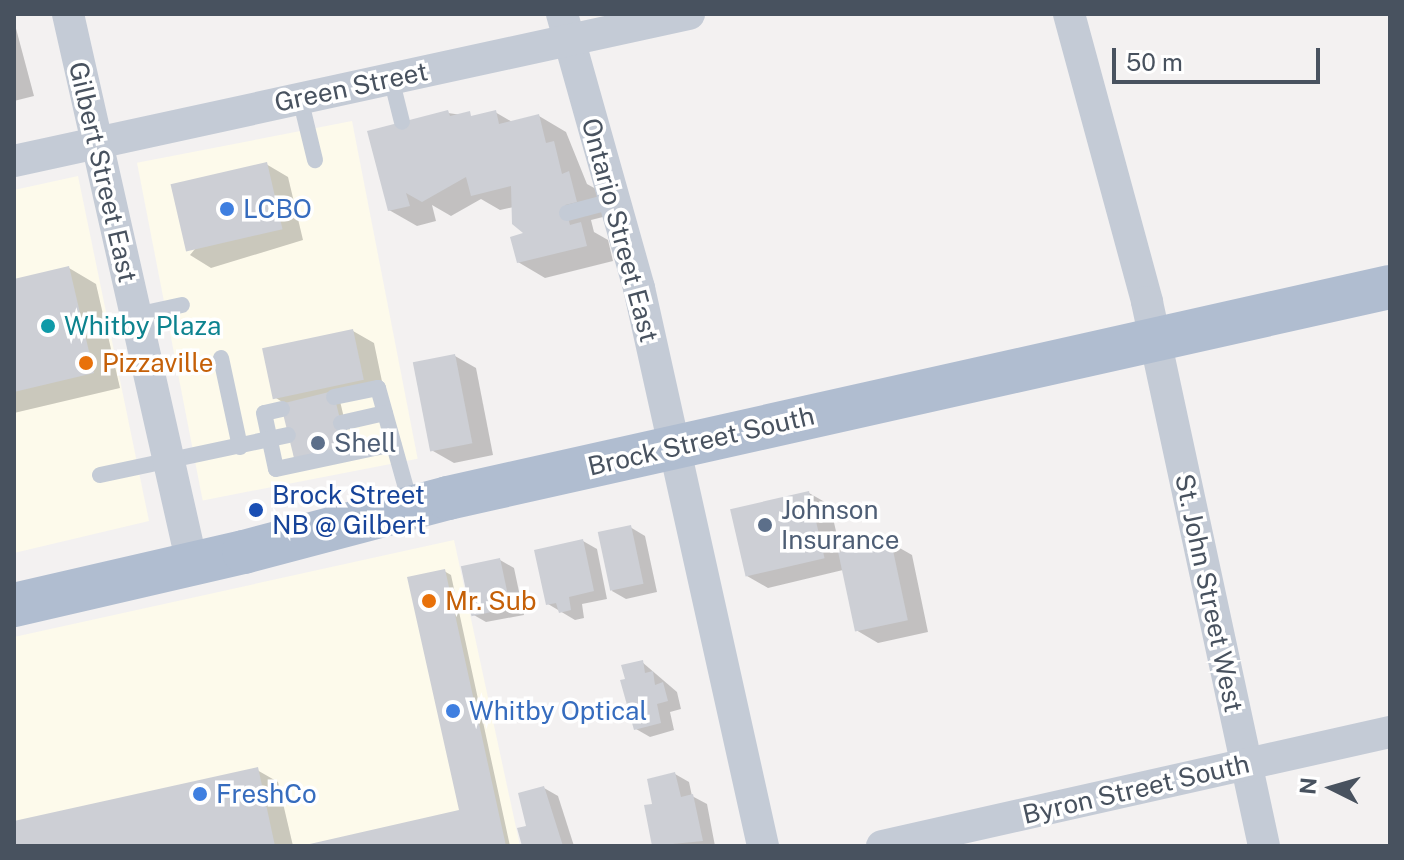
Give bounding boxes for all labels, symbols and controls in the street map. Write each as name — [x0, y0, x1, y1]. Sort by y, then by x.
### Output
scale bar — [1116, 32, 1324, 82]
text: 50 m — [1126, 48, 1183, 76]
street label: Green Street — [272, 56, 430, 118]
street label: Gilbert Street East — [62, 59, 144, 285]
street label: Ontario Street East — [575, 114, 665, 346]
place label: LCBO — [243, 193, 312, 225]
marker: LCBO — [218, 200, 236, 218]
place label: Whitby Plaza — [64, 310, 222, 342]
marker: Whitby Plaza — [39, 317, 57, 335]
place label: Pizzaville — [102, 347, 213, 379]
marker: Pizzaville — [77, 354, 95, 372]
street label: Brock Street South — [585, 400, 817, 482]
place label: Shell — [334, 427, 397, 459]
marker: Shell — [309, 434, 327, 452]
street label: St. John Street West — [1168, 471, 1250, 715]
place label: Brock Street NB @ Gilbert — [272, 479, 427, 540]
place label: Johnson Insurance — [781, 494, 899, 556]
marker: Brock Street NB @ Gilbert — [247, 501, 265, 519]
marker: Johnson Insurance — [756, 516, 774, 534]
place label: Mr. Sub — [445, 585, 537, 617]
marker: Mr. Sub — [420, 592, 438, 610]
place label: Whitby Optical — [469, 695, 647, 727]
marker: Whitby Optical — [444, 702, 462, 720]
street label: Byron Street South — [1020, 748, 1252, 830]
north arrow — [1292, 748, 1372, 828]
text: N — [1294, 776, 1322, 796]
place label: FreshCo — [216, 778, 317, 810]
marker: FreshCo — [191, 785, 209, 803]

